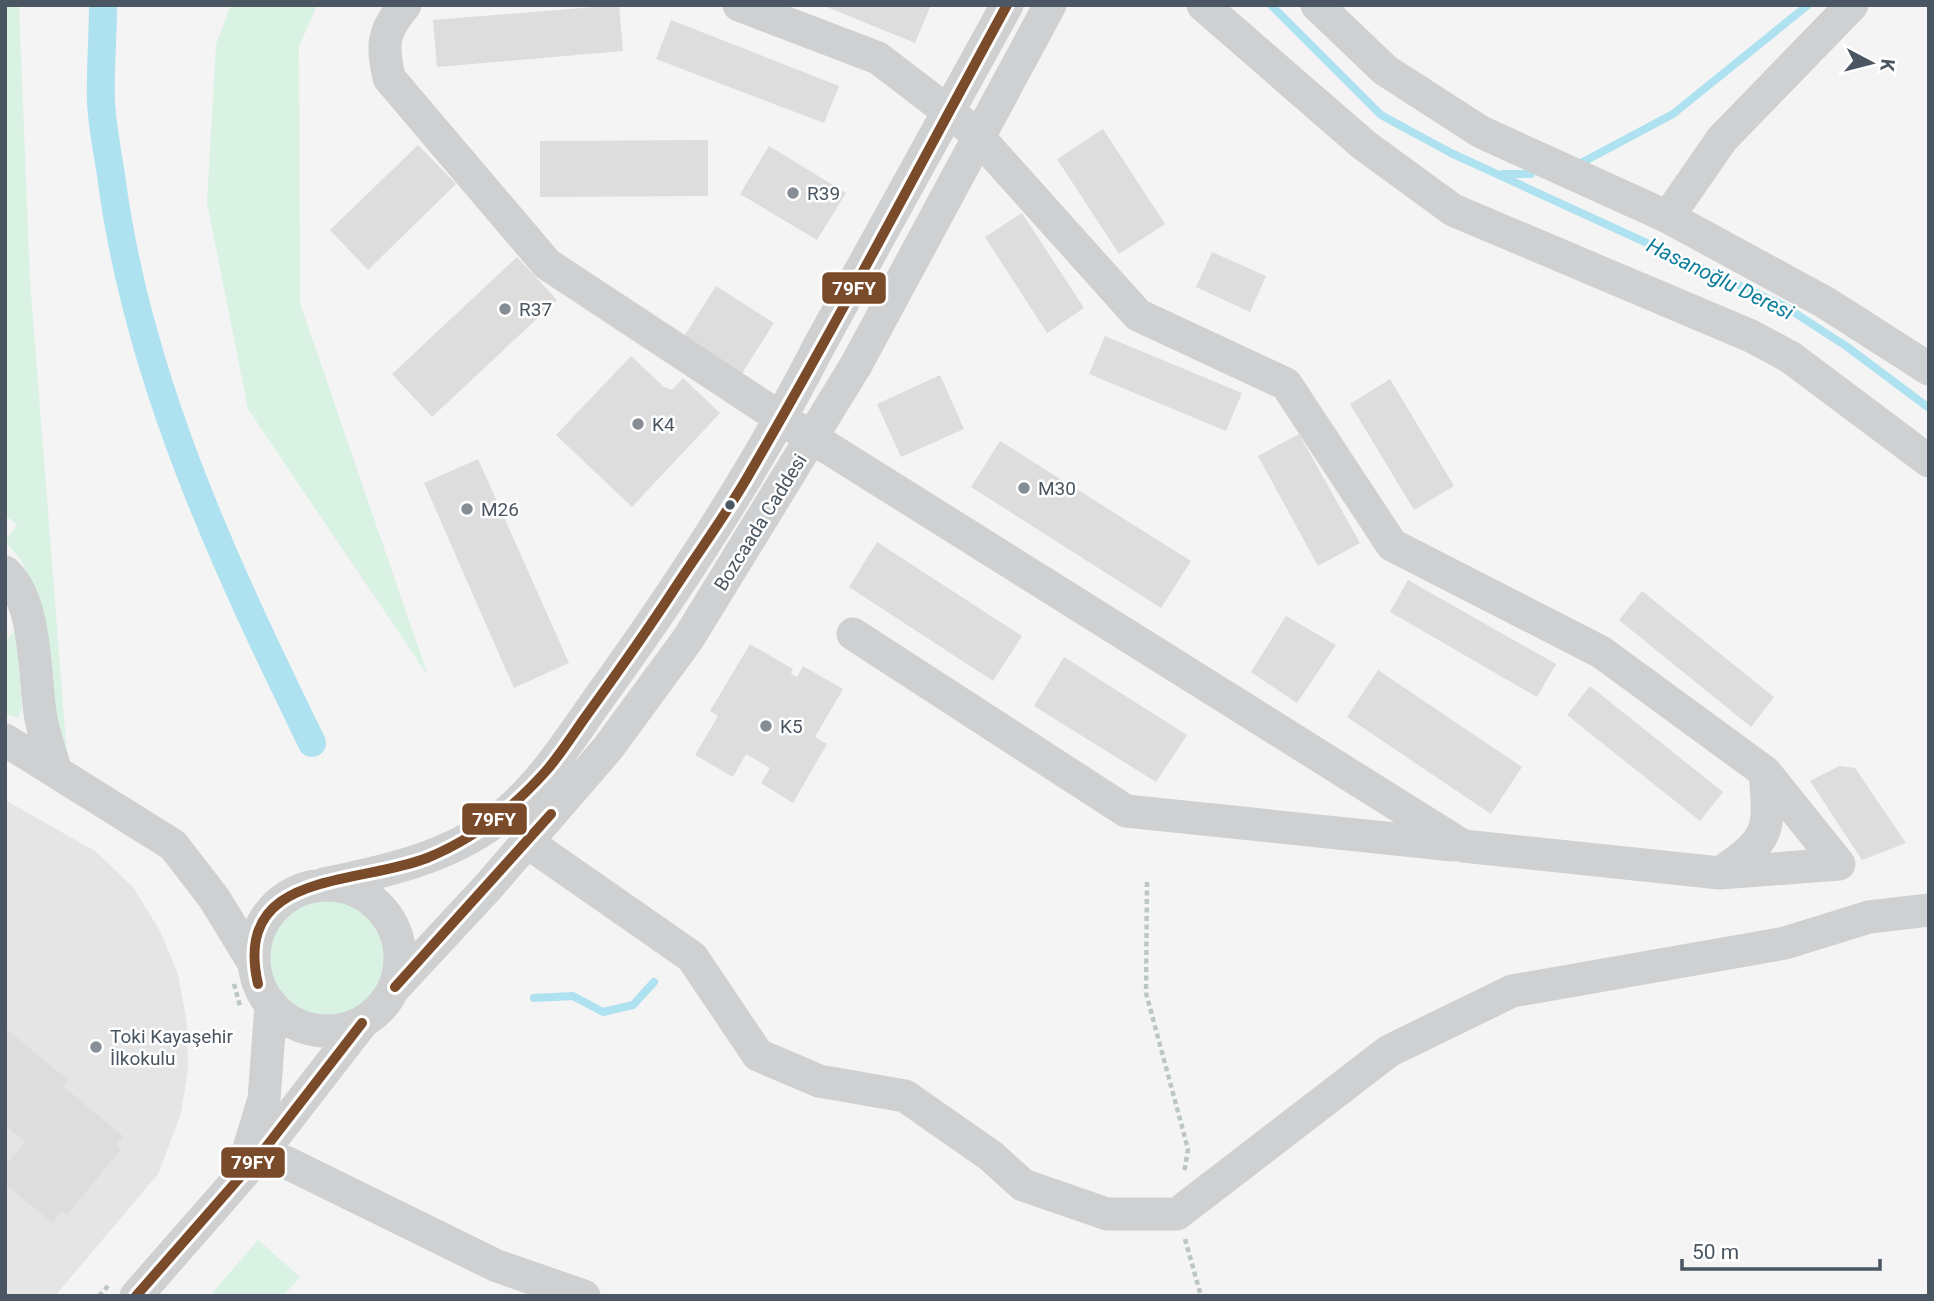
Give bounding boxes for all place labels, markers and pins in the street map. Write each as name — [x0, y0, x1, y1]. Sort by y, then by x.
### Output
place label: R39 — [807, 182, 840, 205]
marker: R39 — [785, 185, 801, 201]
place label: R37 — [519, 298, 552, 321]
marker: R37 — [497, 301, 513, 317]
place label: K4 — [652, 413, 675, 436]
marker: K4 — [630, 416, 646, 432]
place label: M30 — [1038, 477, 1076, 500]
marker: M30 — [1016, 480, 1032, 496]
place label: M26 — [481, 498, 519, 521]
unlabelled marker — [723, 498, 737, 512]
marker: M26 — [459, 501, 475, 517]
place label: K5 — [780, 715, 803, 738]
marker: K5 — [758, 718, 774, 734]
place label: Toki Kayaşehir İlkokulu — [110, 1025, 233, 1070]
marker: Toki Kayaşehir İlkokulu — [88, 1039, 104, 1055]

